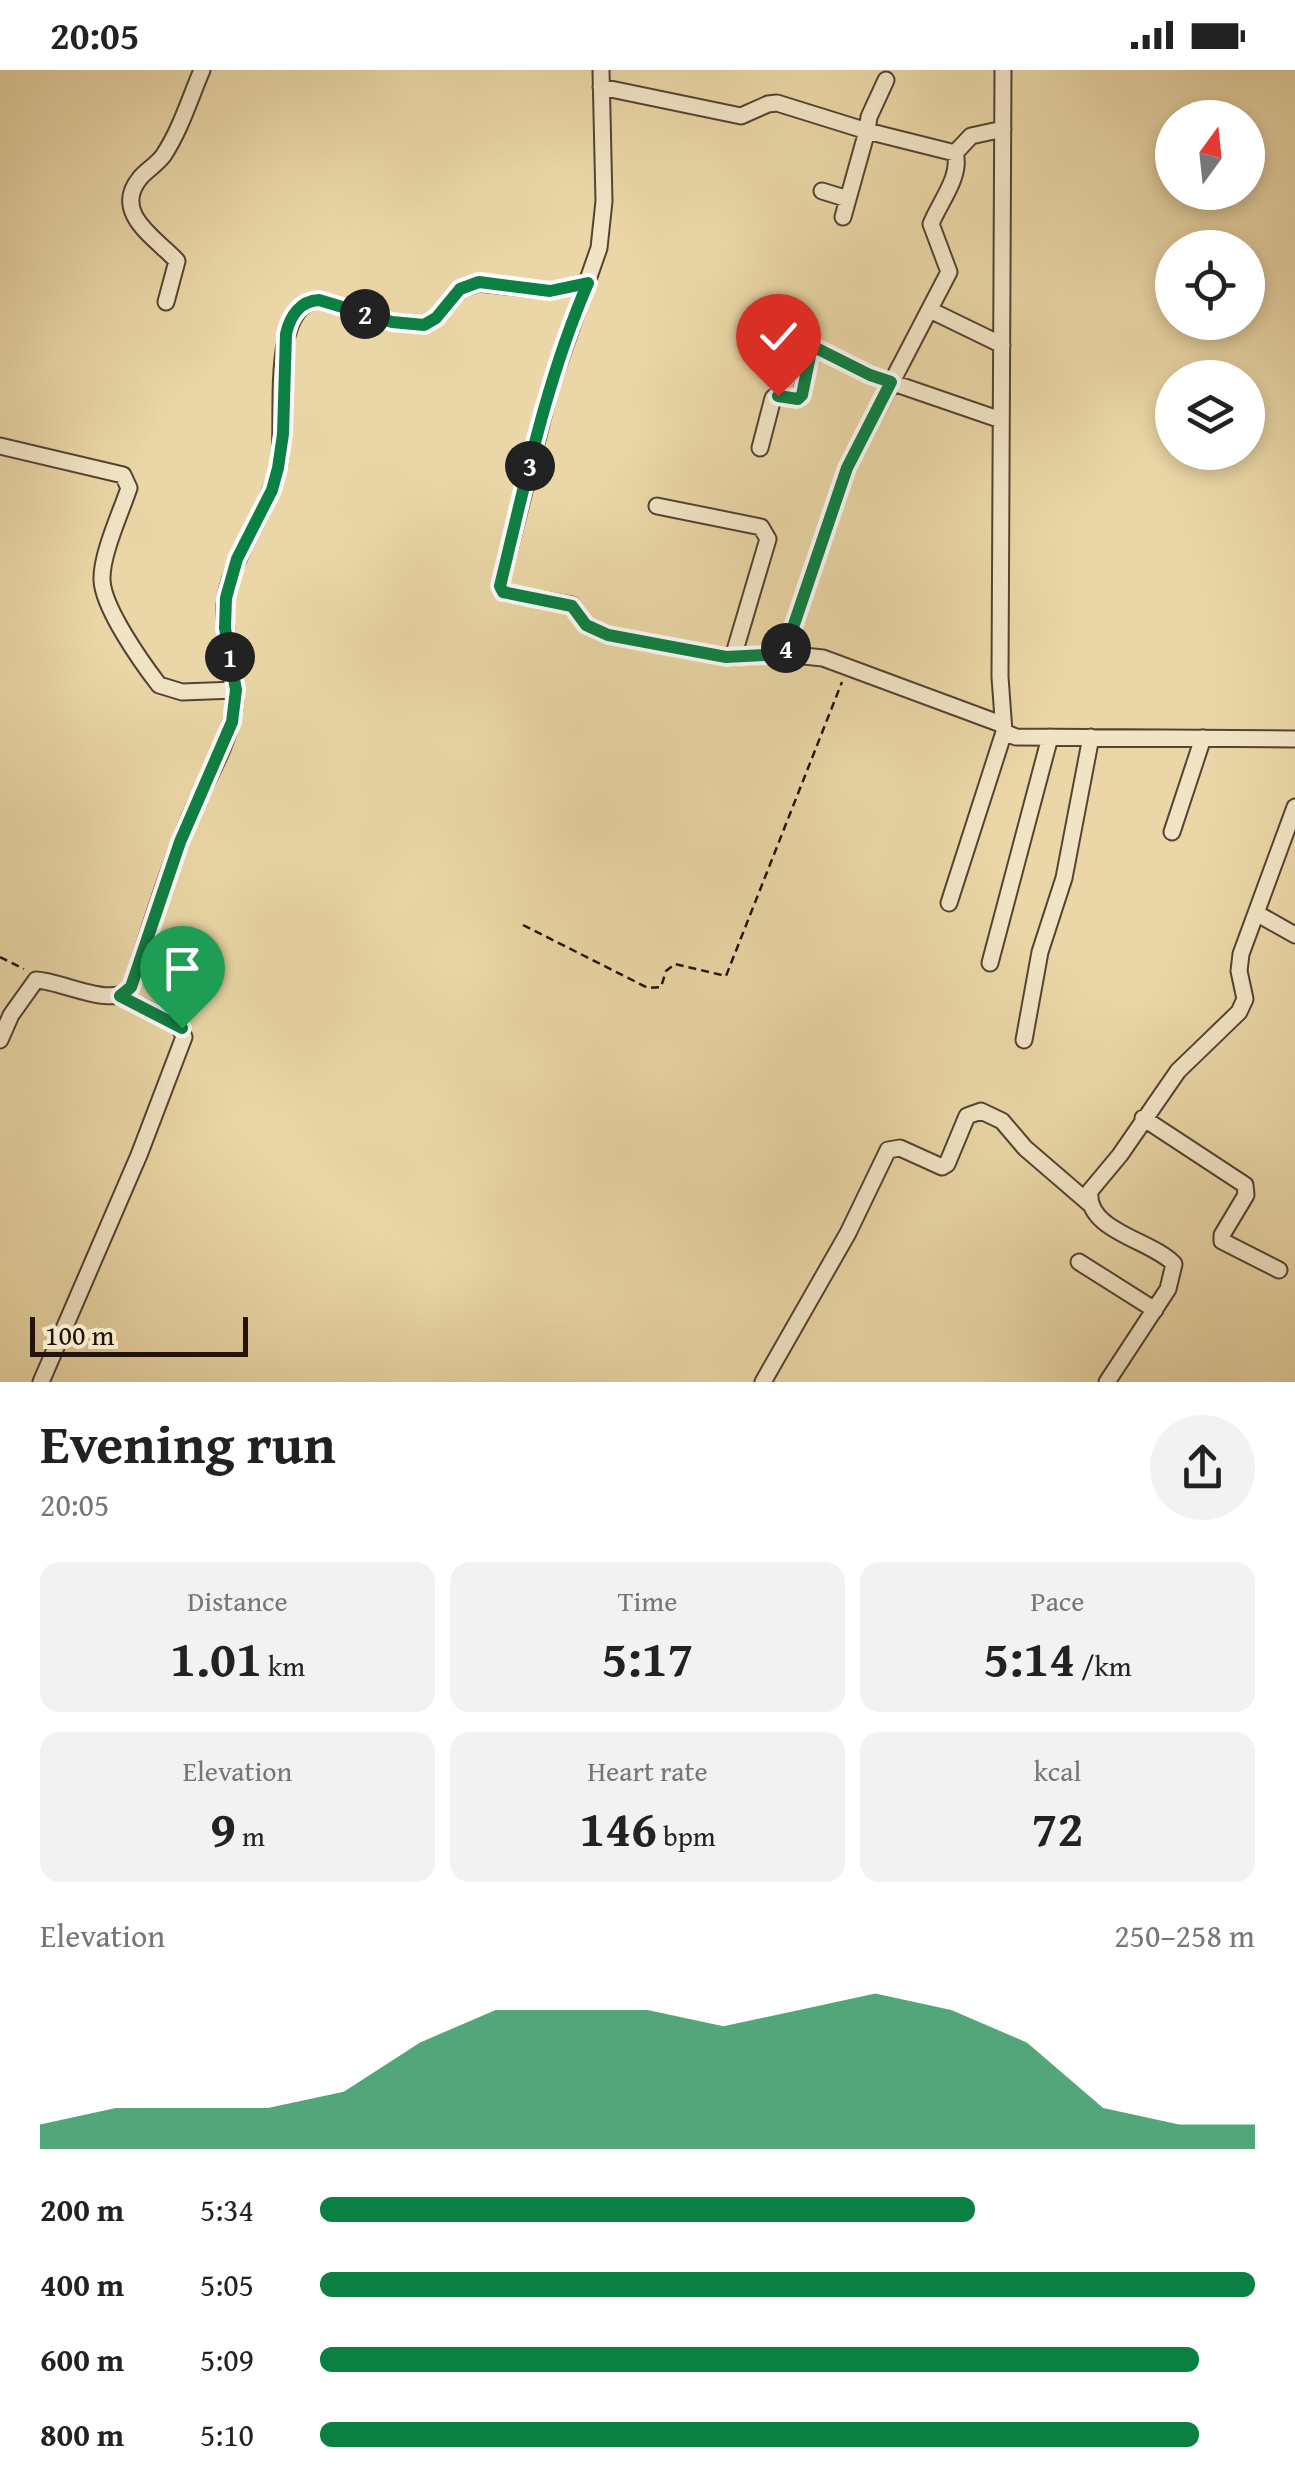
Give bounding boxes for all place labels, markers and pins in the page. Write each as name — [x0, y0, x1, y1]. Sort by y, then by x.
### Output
pin: 2 — [340, 289, 390, 339]
pin — [736, 294, 821, 397]
pin: 3 — [505, 441, 555, 491]
pin: 4 — [761, 623, 811, 673]
pin: 1 — [205, 632, 255, 682]
pin — [140, 926, 225, 1029]

